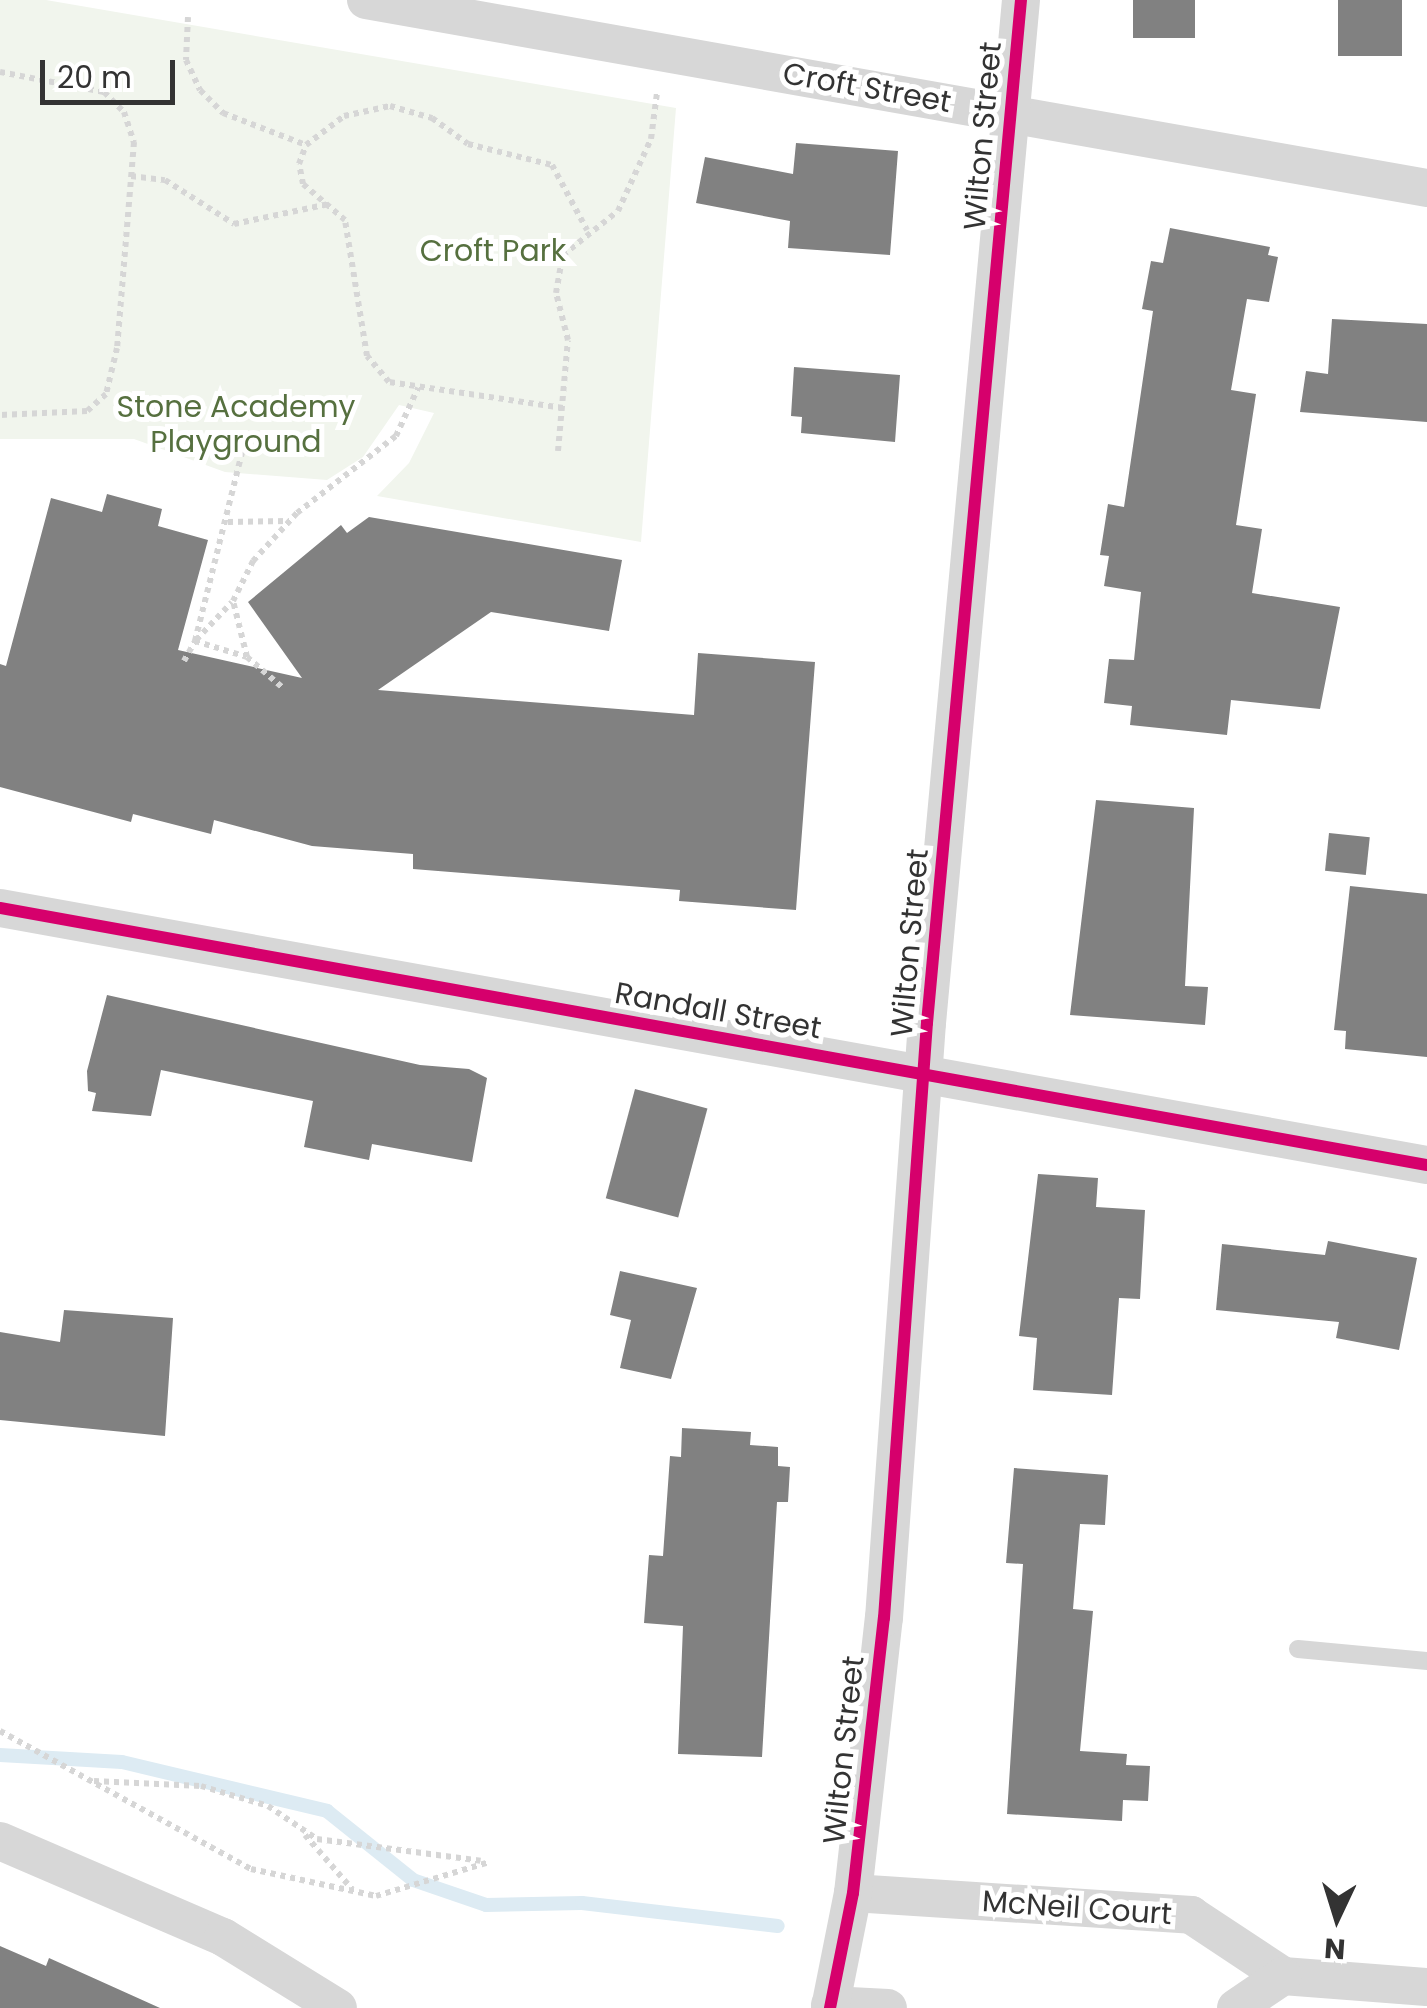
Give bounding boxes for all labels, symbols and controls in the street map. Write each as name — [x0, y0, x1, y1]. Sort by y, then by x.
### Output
scale bar — [45, 40, 180, 102]
street label: Wilton Street — [957, 40, 1009, 232]
street label: Croft Street — [780, 55, 954, 121]
text: 20 m — [57, 56, 132, 99]
park label: Croft Park — [420, 233, 566, 269]
park label: Stone Academy Playground — [117, 389, 355, 460]
street label: Wilton Street — [884, 847, 936, 1039]
street label: Randall Street — [612, 975, 824, 1047]
street label: Wilton Street — [816, 1654, 872, 1846]
north arrow — [1287, 1868, 1387, 1968]
street label: McNeil Court — [981, 1883, 1173, 1933]
text: N — [1323, 1928, 1347, 1969]

